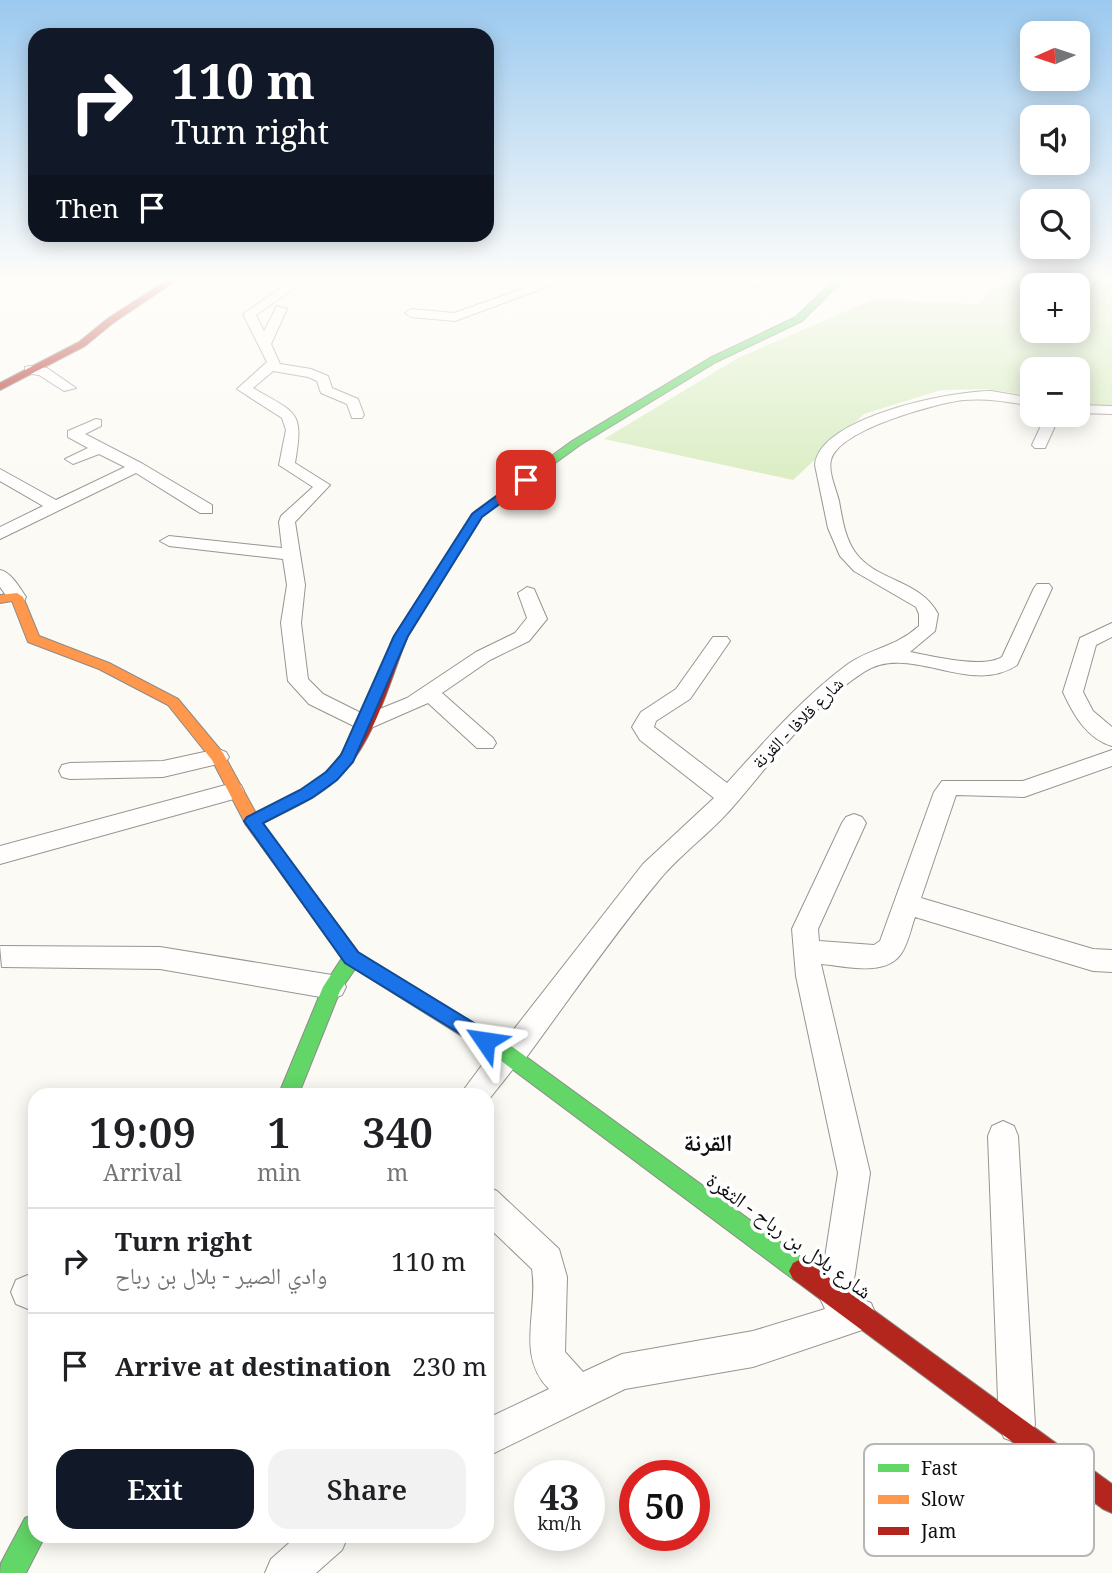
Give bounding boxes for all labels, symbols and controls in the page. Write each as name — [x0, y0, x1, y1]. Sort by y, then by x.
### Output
north arrow — [1020, 21, 1090, 91]
map controls — [1020, 21, 1090, 427]
text: 110 m — [171, 47, 315, 113]
icon: right — [56, 56, 147, 147]
button: sound — [1020, 105, 1090, 175]
text: Turn right — [171, 110, 329, 153]
icon: arrive — [133, 189, 171, 227]
button: search — [1020, 189, 1090, 259]
text: Then — [56, 190, 119, 226]
button: + — [1020, 273, 1090, 343]
button: − — [1020, 357, 1090, 427]
pin — [496, 450, 556, 510]
icon: arrive — [507, 461, 545, 499]
street label: شارع قلافا - القرنة — [746, 671, 848, 773]
position arrow — [448, 1004, 522, 1078]
text: 19:09 — [89, 1103, 196, 1160]
text: 1 — [267, 1103, 291, 1160]
text: 340 — [362, 1103, 433, 1160]
district label: القرنة — [683, 1125, 733, 1158]
text: Arrival — [103, 1156, 182, 1188]
text: min — [257, 1156, 301, 1188]
text: m — [387, 1156, 408, 1188]
street label: شارع بلال بن رباح - الثغرة — [701, 1166, 878, 1305]
text: Turn right — [115, 1223, 252, 1259]
icon: right — [56, 1242, 94, 1280]
text: 110 m — [391, 1243, 466, 1279]
text: وادي الصير - بلال بن رباح — [115, 1259, 327, 1291]
icon: arrive — [56, 1347, 94, 1385]
text: Arrive at destination — [115, 1348, 391, 1384]
text: 230 m — [412, 1348, 487, 1384]
legend — [864, 1444, 1094, 1556]
button: Exit — [56, 1449, 254, 1529]
button: Share — [268, 1449, 466, 1529]
text: Fast — [921, 1455, 958, 1481]
speed limit sign: 50 — [619, 1460, 710, 1551]
text: 43 — [540, 1473, 579, 1520]
text: Slow — [921, 1486, 965, 1512]
text: km/h — [537, 1511, 582, 1535]
text: Jam — [920, 1518, 956, 1544]

